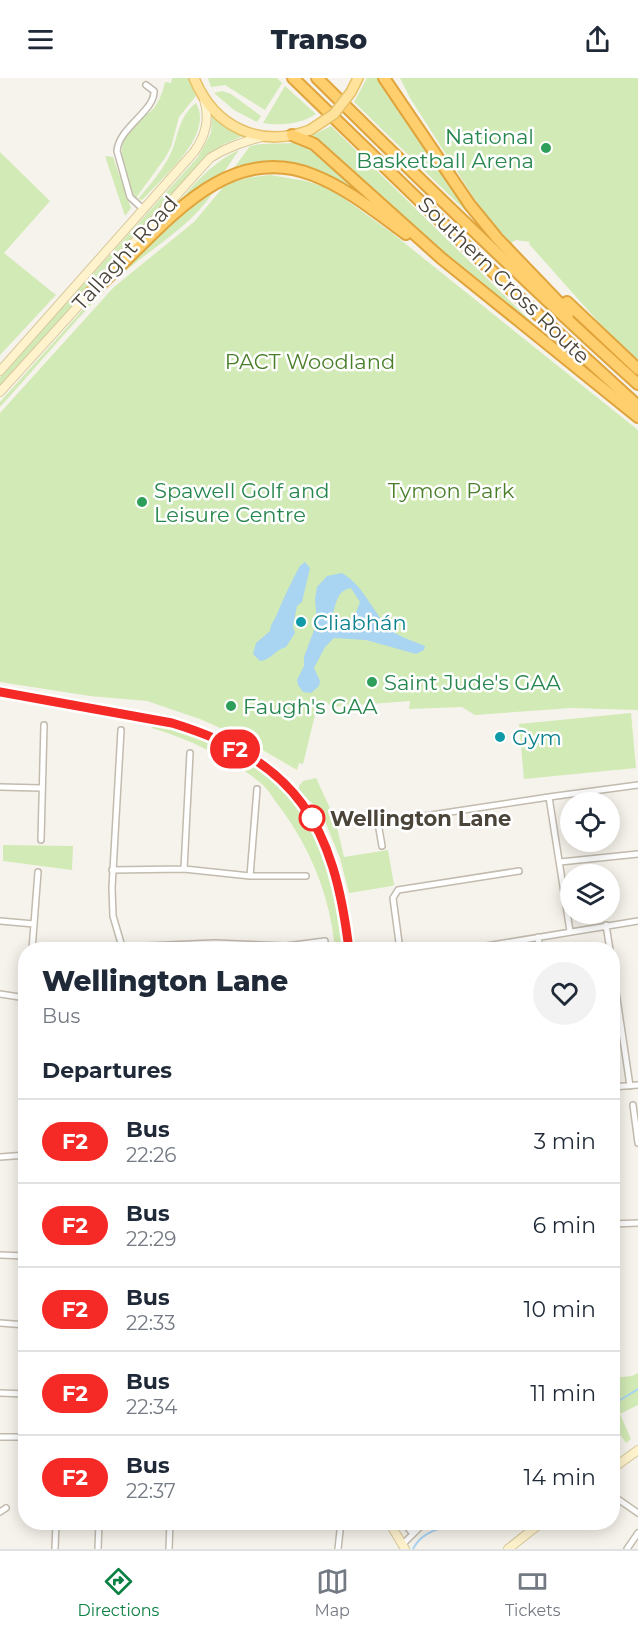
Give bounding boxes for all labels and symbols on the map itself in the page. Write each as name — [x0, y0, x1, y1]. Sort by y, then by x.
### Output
place label: National Basketball Arena — [356, 124, 534, 173]
marker: National Basketball Arena — [539, 141, 553, 155]
street label: Tallaght Road — [67, 191, 183, 315]
street label: Southern Cross Route — [413, 191, 595, 369]
park label: PACT Woodland — [225, 349, 395, 374]
place label: Spawell Golf and Leisure Centre — [154, 478, 329, 527]
park label: Tymon Park — [388, 478, 515, 503]
marker: Spawell Golf and Leisure Centre — [135, 495, 149, 509]
place label: Cliabhán — [313, 610, 407, 635]
marker: Cliabhán — [294, 615, 308, 629]
place label: Saint Jude's GAA — [384, 670, 562, 695]
marker: Saint Jude's GAA — [365, 675, 379, 689]
place label: Faugh's GAA — [243, 694, 378, 719]
marker: Faugh's GAA — [224, 699, 238, 713]
place label: Gym — [512, 725, 562, 750]
line badge: F2 — [208, 730, 262, 768]
marker: Gym — [493, 730, 507, 744]
marker: Wellington Lane — [299, 805, 325, 831]
place label: Wellington Lane — [330, 806, 511, 831]

